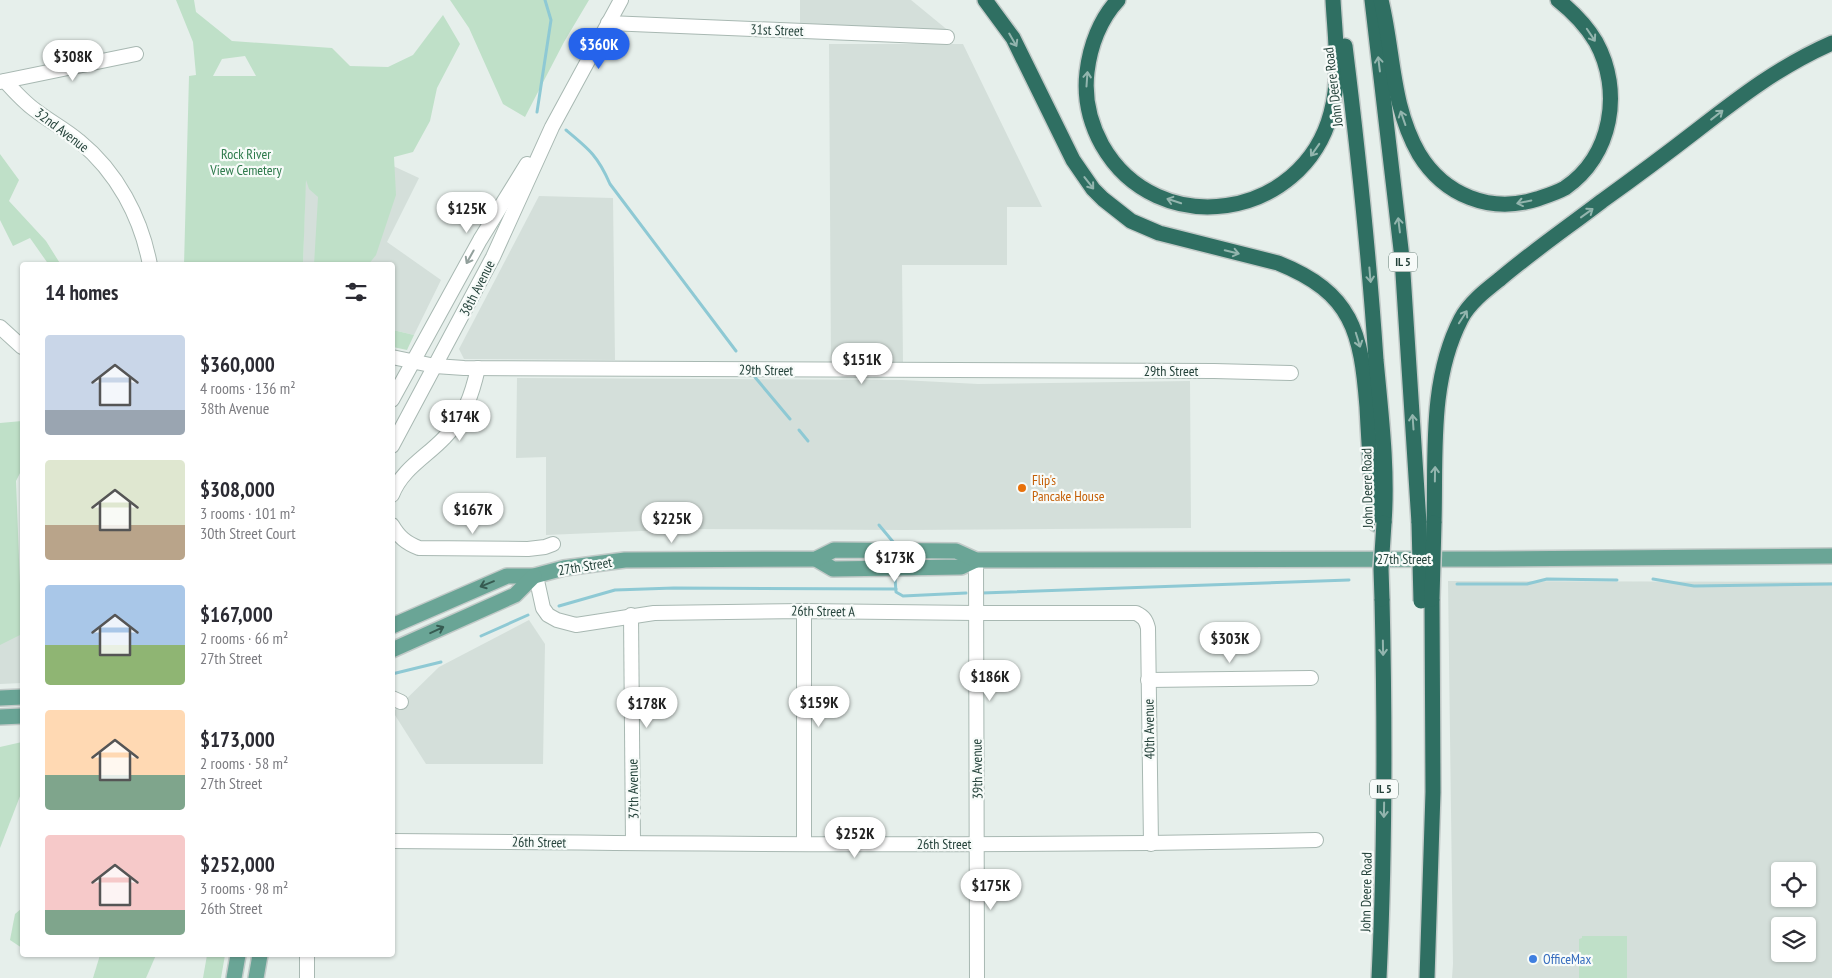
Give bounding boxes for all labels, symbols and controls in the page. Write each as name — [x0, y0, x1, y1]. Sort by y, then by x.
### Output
street label: 31st Street — [750, 20, 804, 40]
pin: $360K — [564, 28, 634, 70]
one-way arrow — [1586, 28, 1596, 42]
one-way arrow — [1008, 32, 1018, 47]
text: $360K — [580, 34, 618, 54]
pin: $308K — [38, 39, 108, 82]
text: $308K — [54, 46, 92, 66]
street label: John Deere Road — [1319, 46, 1347, 129]
one-way arrow — [1374, 56, 1384, 72]
one-way arrow — [1082, 71, 1091, 87]
street label: 32nd Avenue — [32, 104, 93, 156]
one-way arrow — [1710, 109, 1723, 120]
one-way arrow — [1398, 111, 1407, 127]
one-way arrow — [1310, 142, 1320, 156]
park label: Rock River View Cemetery — [209, 145, 282, 179]
one-way arrow — [1084, 176, 1094, 190]
pin: $125K — [432, 192, 502, 234]
one-way arrow — [1166, 196, 1182, 206]
text: $125K — [448, 198, 486, 218]
one-way arrow — [1516, 198, 1532, 207]
one-way arrow — [1580, 208, 1594, 218]
one-way arrow — [1393, 217, 1403, 233]
one-way arrow — [1223, 247, 1239, 257]
one-way arrow — [465, 249, 475, 263]
road number: IL 5 — [1389, 252, 1417, 272]
street label: 38th Avenue — [455, 257, 499, 319]
one-way arrow — [1365, 266, 1374, 282]
icon: filters — [342, 278, 370, 306]
text: 14 homes — [45, 279, 118, 306]
one-way arrow — [1459, 310, 1469, 324]
one-way arrow — [1353, 331, 1363, 347]
pin: $151K — [827, 342, 897, 385]
text: $151K — [843, 349, 881, 369]
text: $360,000 — [200, 351, 275, 378]
icon: home — [85, 355, 145, 415]
street label: 29th Street — [739, 361, 794, 379]
street label: 29th Street — [1144, 362, 1198, 380]
text: 4 rooms · 136 m² — [200, 378, 296, 398]
text: 38th Avenue — [200, 398, 269, 418]
pin: $174K — [425, 400, 495, 442]
text: $174K — [441, 406, 479, 426]
one-way arrow — [1408, 414, 1417, 430]
street label: John Deere Road — [1357, 448, 1377, 529]
one-way arrow — [1431, 467, 1440, 483]
place label: Flip's Pancake House — [1032, 471, 1105, 505]
text: $308,000 — [200, 476, 275, 503]
icon: home — [85, 480, 145, 540]
marker: Flip's Pancake House — [1016, 482, 1028, 494]
pin: $167K — [438, 492, 508, 535]
text: $167K — [454, 499, 492, 519]
pin: $225K — [637, 502, 707, 544]
text: 3 rooms · 101 m² — [200, 503, 296, 523]
text: $225K — [653, 508, 691, 528]
text: 30th Street Court — [200, 523, 296, 543]
pin: $173K — [860, 540, 930, 583]
text: $173K — [876, 547, 914, 567]
street label: 27th Street — [1377, 550, 1431, 568]
street label: 27th Street — [557, 553, 613, 579]
one-way arrow — [480, 580, 495, 589]
text: $167,000 — [200, 601, 273, 628]
street label: 26th Street A — [791, 601, 855, 621]
icon: home — [85, 605, 145, 665]
pin: $303K — [1195, 622, 1265, 664]
one-way arrow — [429, 625, 444, 634]
text: 2 rooms · 66 m² — [200, 628, 288, 648]
text: $303K — [1211, 628, 1249, 648]
one-way arrow — [1378, 640, 1388, 656]
text: 27th Street — [200, 648, 262, 668]
pin: $186K — [955, 660, 1025, 702]
text: $186K — [971, 666, 1009, 686]
pin: $178K — [612, 686, 682, 729]
pin: $159K — [784, 686, 854, 728]
text: $159K — [800, 692, 838, 712]
text: $178K — [628, 693, 666, 713]
street label: 40th Avenue — [1139, 698, 1159, 759]
text: $173,000 — [200, 726, 275, 753]
icon: home — [85, 730, 145, 790]
street label: 39th Avenue — [967, 738, 987, 799]
text: 2 rooms · 58 m² — [200, 753, 288, 773]
street label: 37th Avenue — [623, 758, 643, 819]
text: 27th Street — [200, 773, 262, 793]
road number: IL 5 — [1370, 780, 1398, 799]
one-way arrow — [1379, 802, 1389, 818]
pin: $252K — [820, 816, 890, 859]
text: $252K — [836, 823, 874, 843]
street label: 26th Street — [512, 833, 567, 851]
street label: 26th Street — [917, 835, 971, 853]
text: $252,000 — [200, 851, 275, 878]
street label: John Deere Road — [1356, 852, 1376, 933]
icon: home — [85, 855, 145, 915]
map controls — [1771, 862, 1816, 962]
button: locate — [1771, 862, 1816, 907]
pin: $175K — [956, 868, 1026, 911]
text: $175K — [972, 875, 1010, 895]
text: 3 rooms · 98 m² — [200, 878, 288, 898]
text: 26th Street — [200, 898, 262, 918]
button: layers — [1771, 917, 1816, 962]
place label: OfficeMax — [1543, 950, 1591, 968]
marker: OfficeMax — [1527, 953, 1539, 965]

